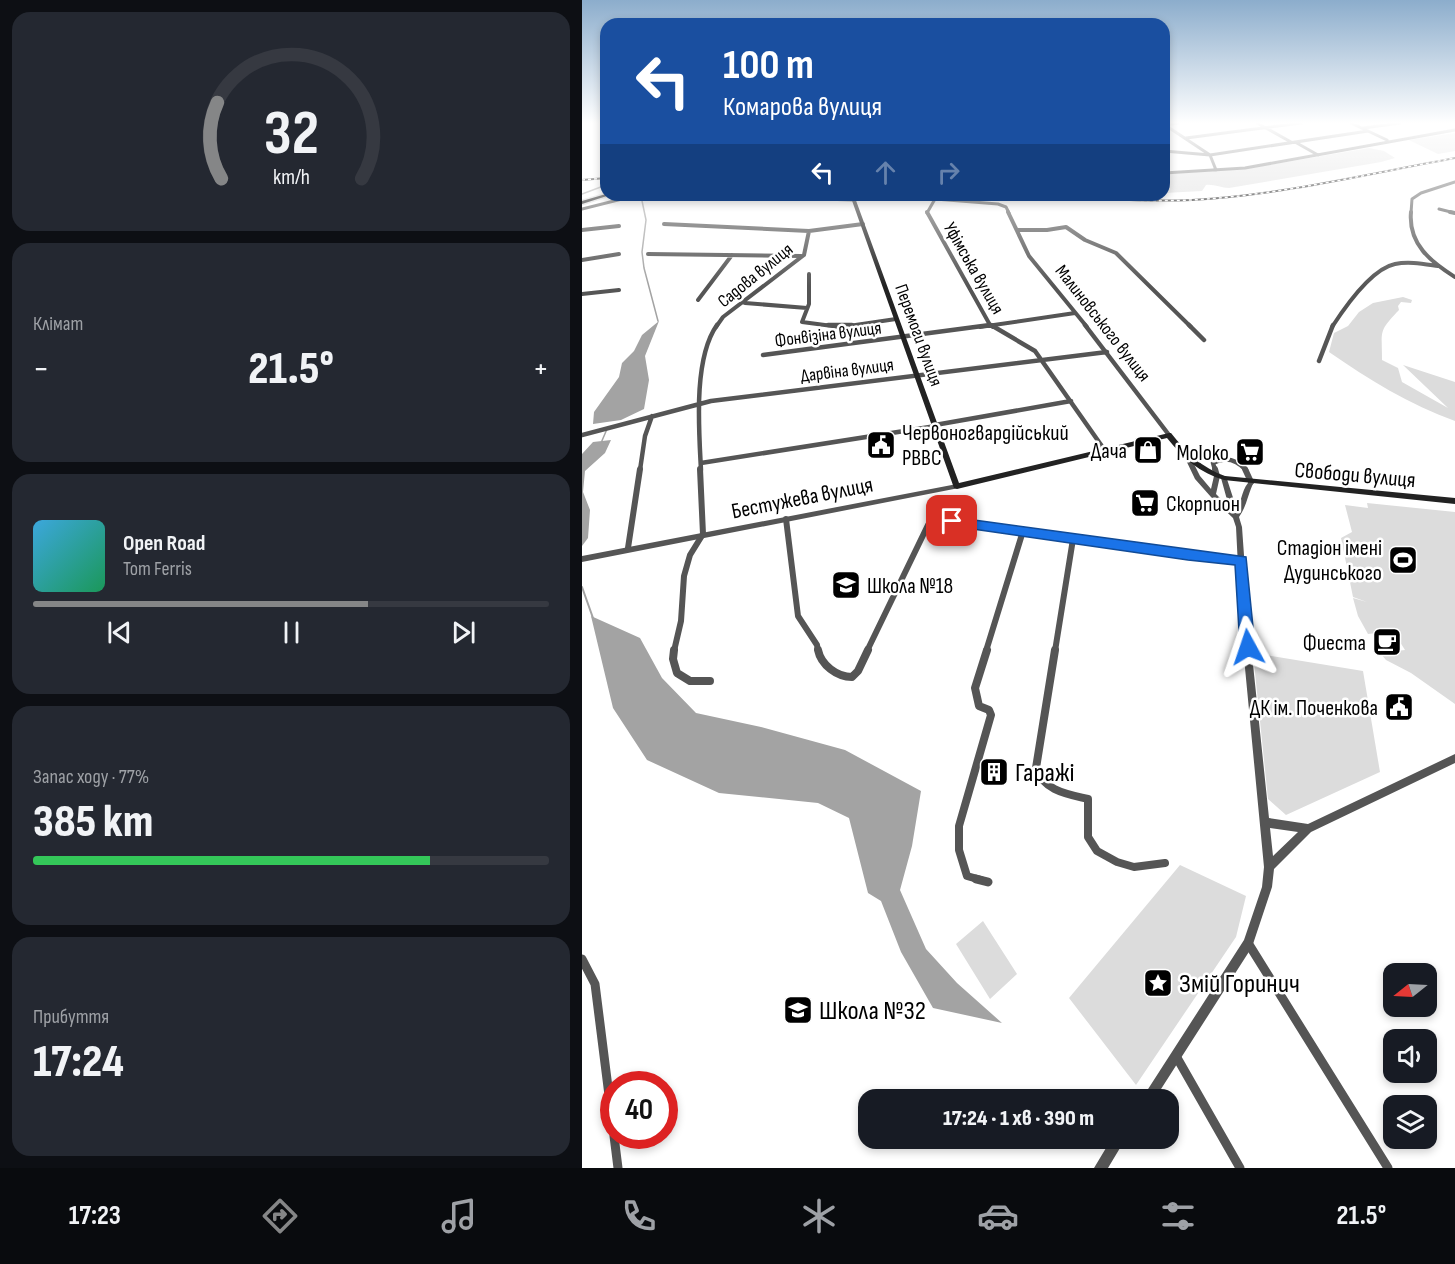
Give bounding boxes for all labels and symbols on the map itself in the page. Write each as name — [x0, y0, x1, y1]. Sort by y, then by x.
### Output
street label: Уфімська вулиця — [939, 219, 1008, 318]
street label: Садова вулиця — [714, 239, 797, 312]
street label: Малиновського вулиця — [1051, 261, 1155, 386]
street label: Перемоги вулиця — [890, 281, 947, 389]
street label: Фонвізіна вулиця — [774, 318, 883, 351]
street label: Дарвіна вулиця — [799, 354, 895, 387]
place label: Червоногвардійський РВВС — [902, 420, 1069, 472]
public building icon: Червоногвардійський РВВС — [865, 429, 897, 461]
shop icon: Дача — [1132, 434, 1164, 466]
supermarket icon: Moloko — [1234, 436, 1266, 468]
place label: Дача — [1091, 438, 1127, 465]
place label: Moloko — [1176, 440, 1229, 467]
street label: Свободи вулиця — [1293, 457, 1416, 494]
street label: Бестужева вулиця — [729, 472, 875, 525]
supermarket icon: Скорпион — [1129, 487, 1161, 519]
place label: Скорпион — [1166, 491, 1240, 518]
pin — [926, 495, 977, 546]
place label: Стадіон імені Дудинського — [1277, 535, 1382, 587]
sports icon: Стадіон імені Дудинського — [1387, 544, 1419, 576]
school or university icon: Школа №18 — [830, 569, 862, 601]
place label: Школа №18 — [867, 573, 953, 600]
position arrow — [1216, 615, 1280, 679]
cafe icon: Фиеста — [1371, 626, 1403, 658]
place label: Фиеста — [1303, 630, 1366, 657]
public building icon: ДК ім. Поченкова — [1383, 691, 1415, 723]
place label: ДК ім. Поченкова — [1250, 695, 1378, 722]
building icon: Гаражі — [978, 756, 1010, 788]
place label: Гаражі — [1015, 757, 1075, 789]
north arrow — [1383, 963, 1437, 1017]
place icon: Змій Горинич — [1142, 967, 1174, 999]
place label: Змій Горинич — [1179, 968, 1300, 1000]
school or university icon: Школа №32 — [782, 994, 814, 1026]
place label: Школа №32 — [819, 995, 926, 1027]
speed limit sign: 40 — [600, 1071, 678, 1149]

